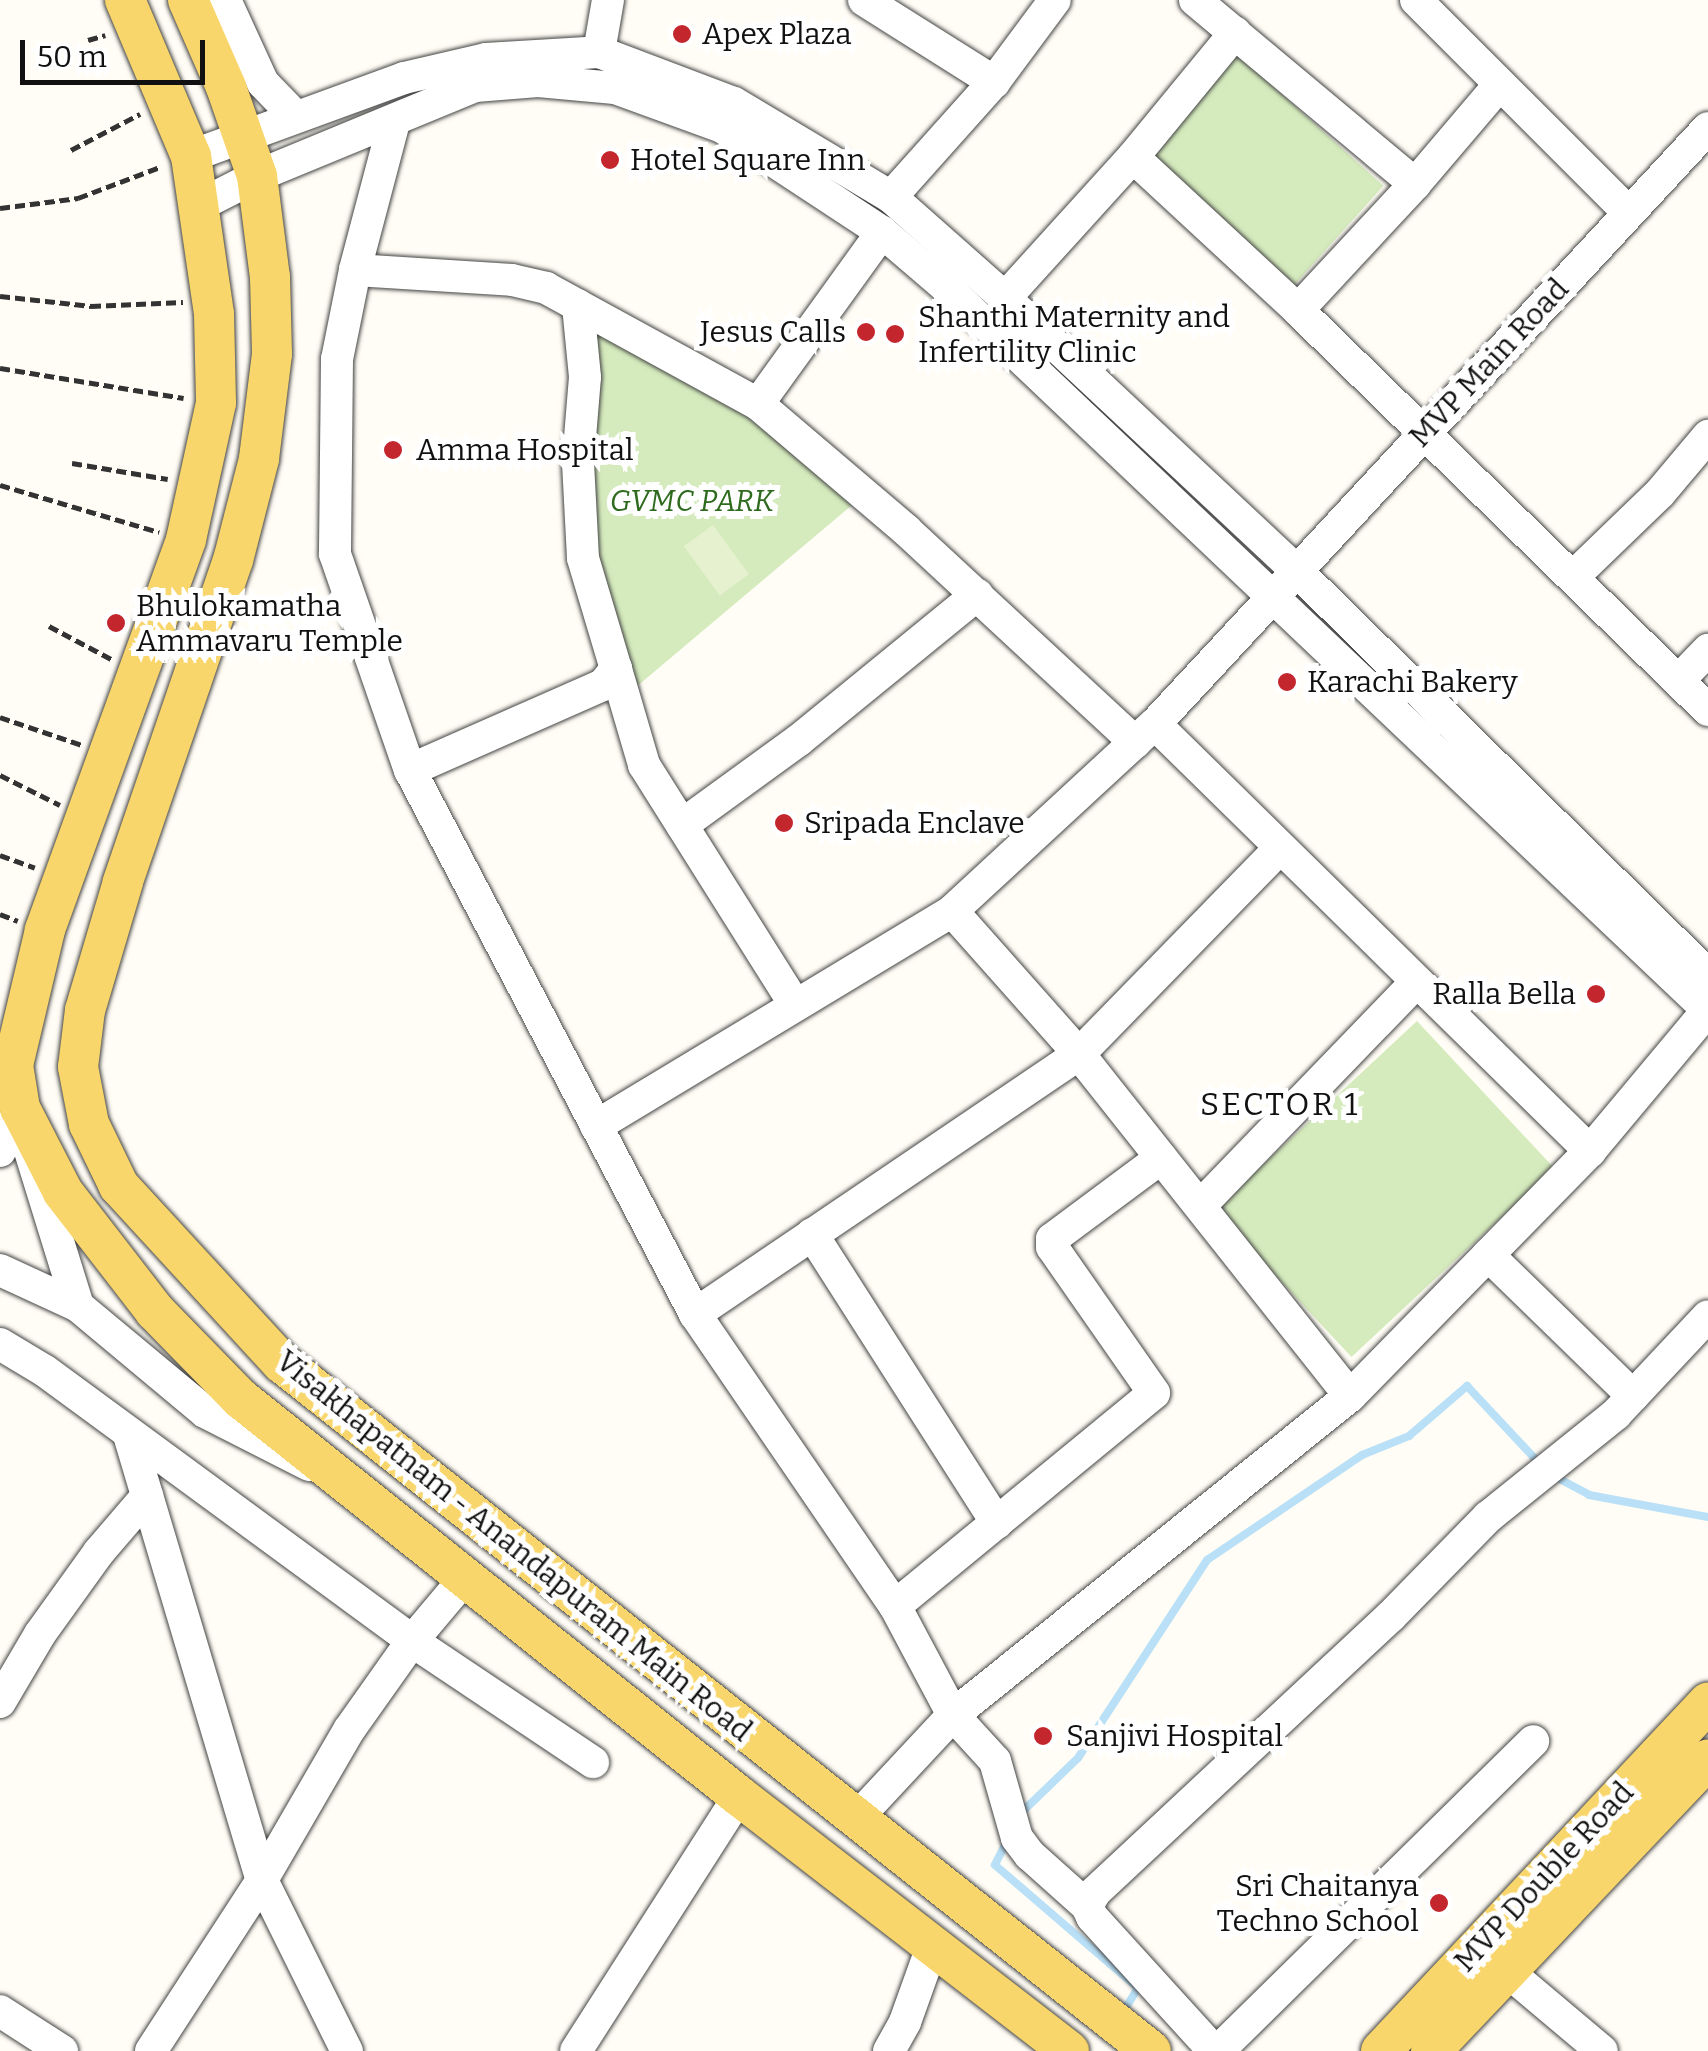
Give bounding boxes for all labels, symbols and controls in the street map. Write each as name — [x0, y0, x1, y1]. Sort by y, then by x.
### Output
place label: Apex Plaza — [702, 16, 852, 52]
scale bar — [25, 20, 210, 82]
marker: Apex Plaza — [671, 23, 693, 45]
text: 50 m — [37, 39, 107, 75]
place label: Hotel Square Inn — [630, 142, 866, 178]
marker: Hotel Square Inn — [599, 149, 621, 171]
street label: MVP Main Road — [1402, 271, 1576, 455]
place label: Shanthi Maternity and Infertility Clinic — [918, 299, 1230, 370]
place label: Jesus Calls — [700, 314, 846, 350]
marker: Jesus Calls — [855, 321, 877, 343]
marker: Shanthi Maternity and Infertility Clinic — [882, 321, 908, 347]
place label: Amma Hospital — [416, 432, 634, 468]
marker: Amma Hospital — [380, 437, 406, 463]
park label: GVMC PARK — [610, 483, 774, 519]
place label: Bhulokamatha Ammavaru Temple — [136, 588, 403, 658]
marker: Bhulokamatha Ammavaru Temple — [105, 612, 127, 634]
place label: Karachi Bakery — [1307, 664, 1517, 700]
marker: Karachi Bakery — [1276, 671, 1298, 693]
place label: Sripada Enclave — [804, 805, 1025, 841]
marker: Sripada Enclave — [773, 812, 795, 834]
place label: Ralla Bella — [1432, 976, 1576, 1012]
marker: Ralla Bella — [1585, 983, 1607, 1005]
district label: SECTOR 1 — [1200, 1085, 1360, 1123]
street label: Visakhapatnam - Anandapuram Main Road — [269, 1343, 759, 1749]
place label: Sanjivi Hospital — [1066, 1718, 1283, 1754]
marker: Sanjivi Hospital — [1030, 1723, 1056, 1749]
street label: MVP Double Road — [1447, 1775, 1641, 1979]
place label: Sri Chaitanya Techno School — [1217, 1868, 1419, 1938]
marker: Sri Chaitanya Techno School — [1428, 1892, 1450, 1914]

